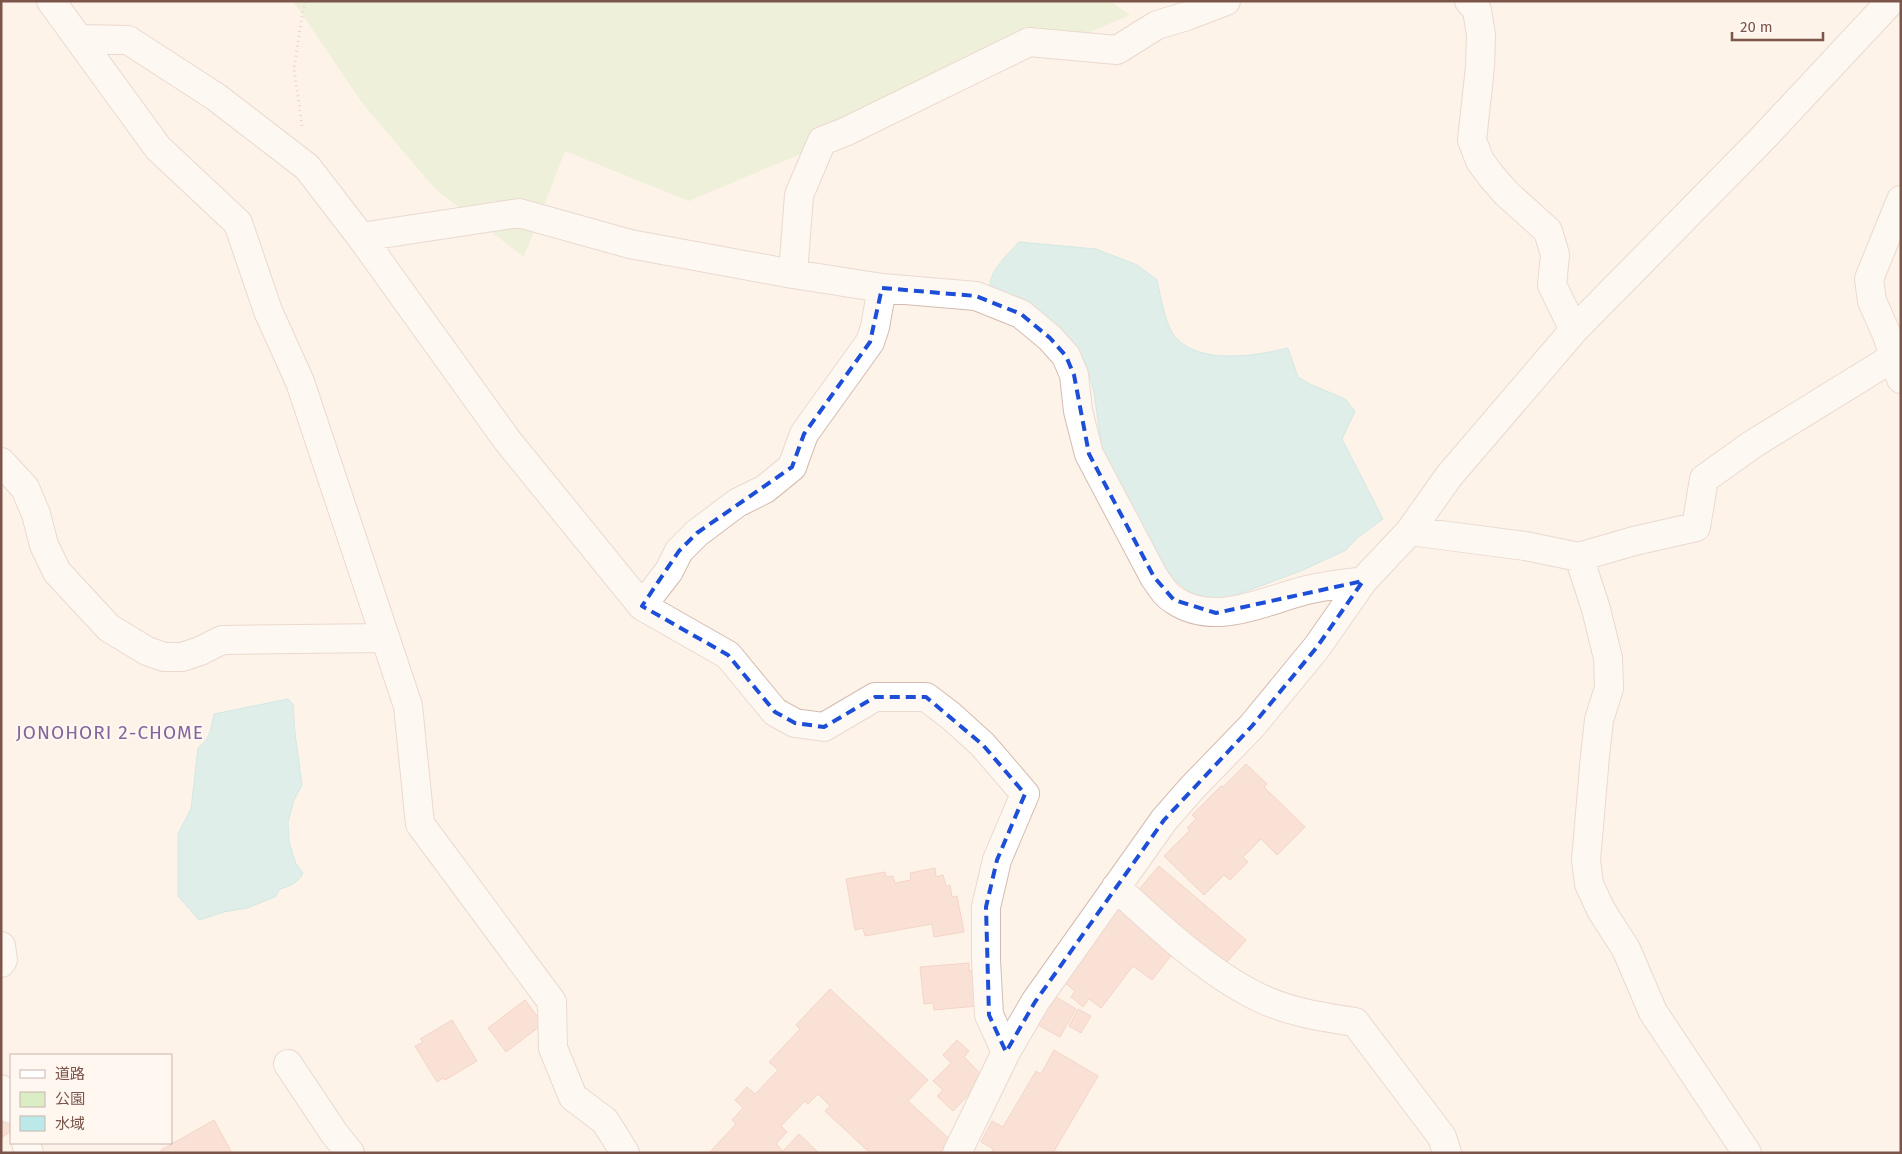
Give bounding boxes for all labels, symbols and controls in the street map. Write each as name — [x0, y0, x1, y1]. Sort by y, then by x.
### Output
scale bar — [1732, 10, 1823, 42]
text: 20 m — [1740, 18, 1773, 36]
district label: JONOHORI 2-CHOME — [16, 721, 204, 744]
legend — [10, 1054, 172, 1144]
text: 道路 — [55, 1065, 85, 1083]
text: 公園 — [55, 1090, 85, 1108]
text: 水域 — [55, 1115, 85, 1133]

